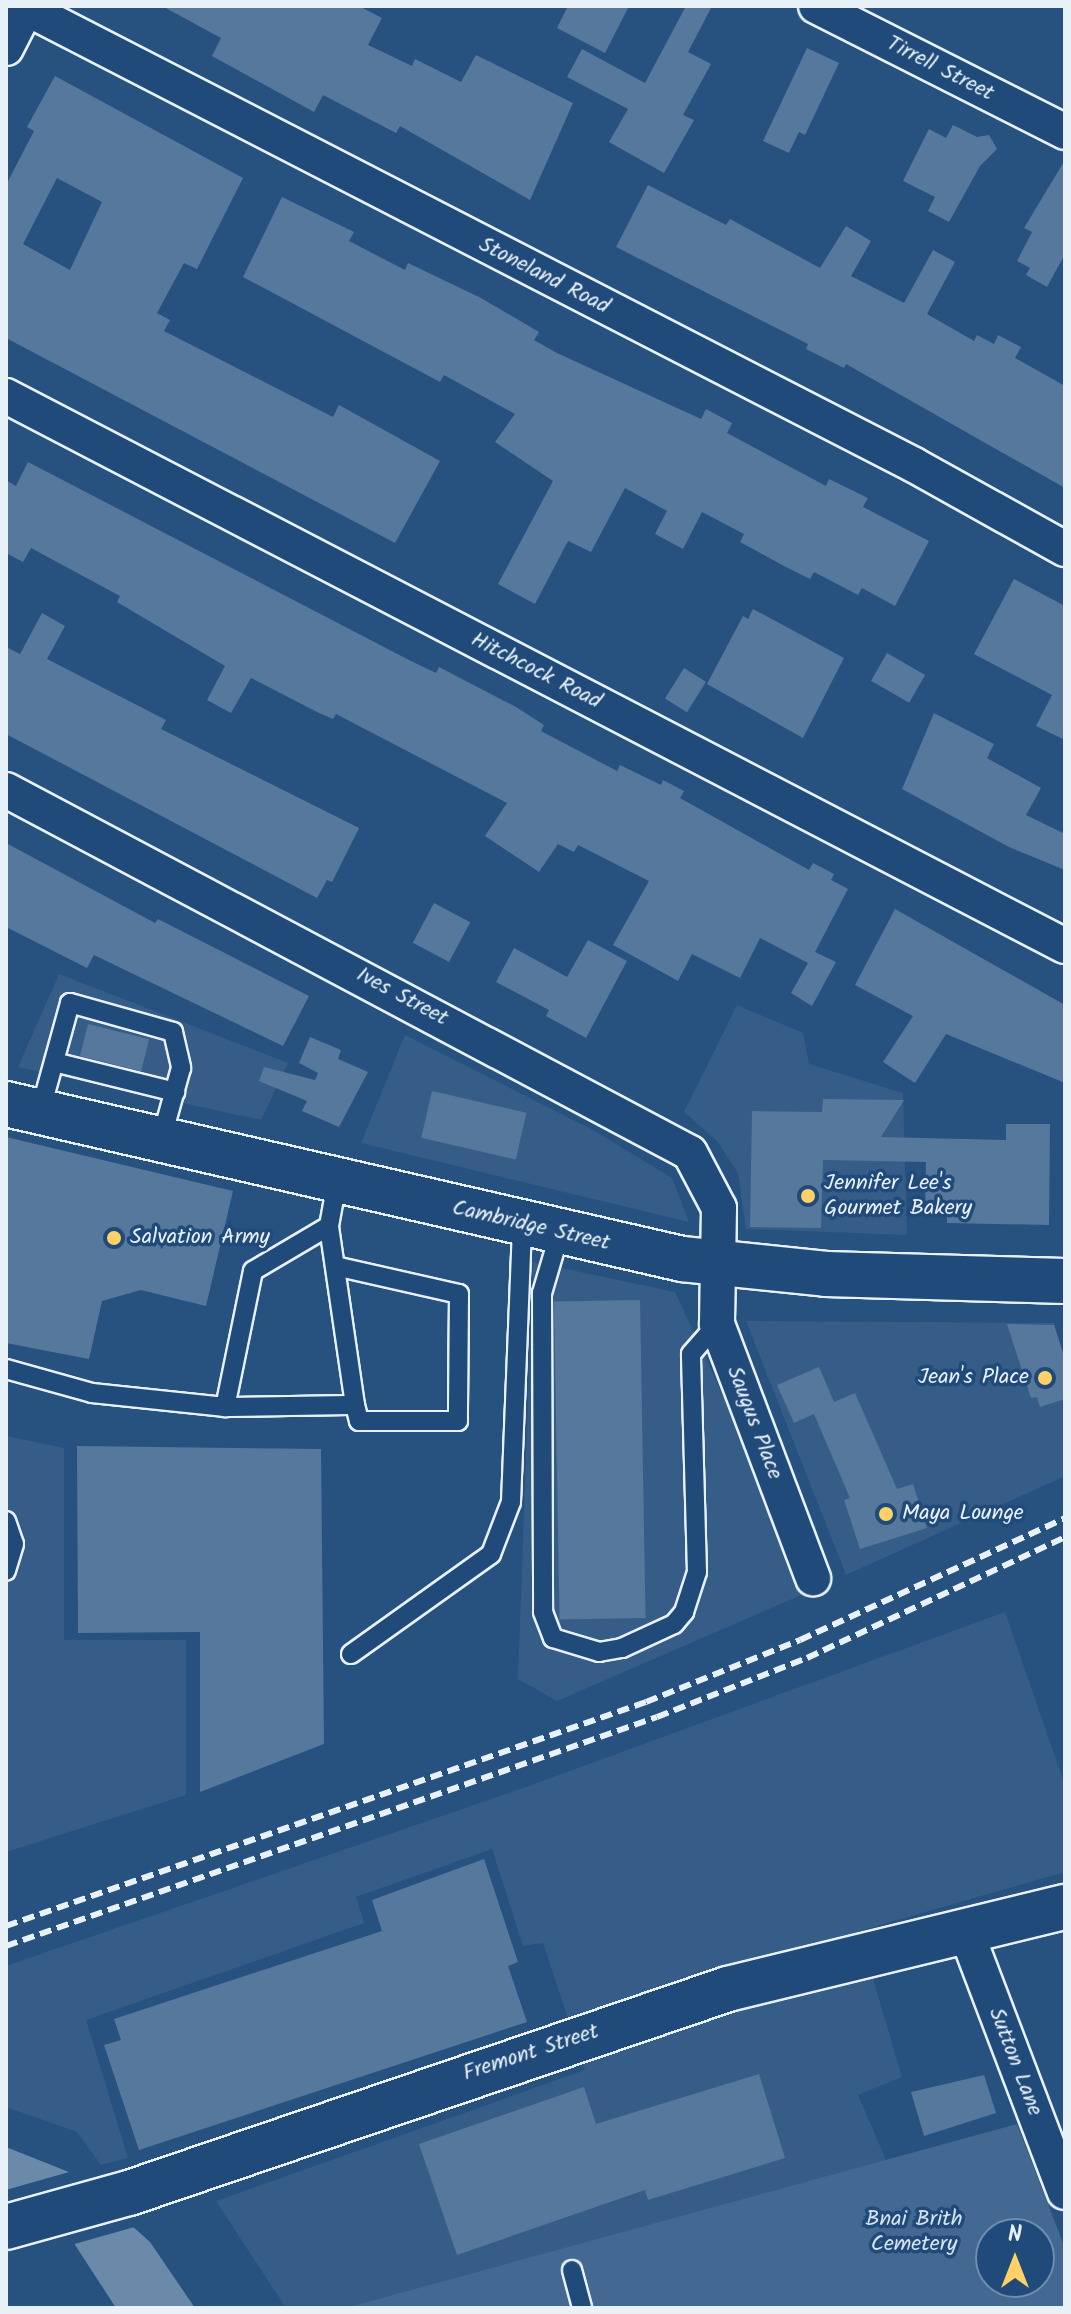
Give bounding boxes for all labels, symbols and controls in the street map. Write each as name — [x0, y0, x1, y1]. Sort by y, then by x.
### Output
street label: Tirrell Street — [882, 31, 998, 107]
street label: Stoneland Road — [474, 232, 614, 320]
street label: Hitchcock Road — [466, 627, 606, 715]
street label: Ives Street — [352, 962, 452, 1032]
place label: Jennifer Lee's Gourmet Bakery — [824, 1170, 972, 1222]
marker: Jennifer Lee's Gourmet Bakery — [799, 1187, 817, 1205]
street label: Cambridge Street — [450, 1195, 612, 1257]
place label: Salvation Army — [130, 1225, 270, 1251]
marker: Salvation Army — [105, 1229, 123, 1247]
street label: Saugus Place — [720, 1363, 788, 1483]
place label: Jean's Place — [918, 1365, 1029, 1391]
marker: Jean's Place — [1036, 1369, 1054, 1387]
place label: Maya Lounge — [902, 1501, 1024, 1527]
marker: Maya Lounge — [877, 1505, 895, 1523]
street label: Sutton Lane — [982, 2004, 1048, 2120]
street label: Fremont Street — [460, 2019, 602, 2087]
park label: Bnai Brith Cemetery — [866, 2206, 962, 2258]
north arrow — [975, 2218, 1055, 2298]
text: N — [1008, 2218, 1022, 2253]

